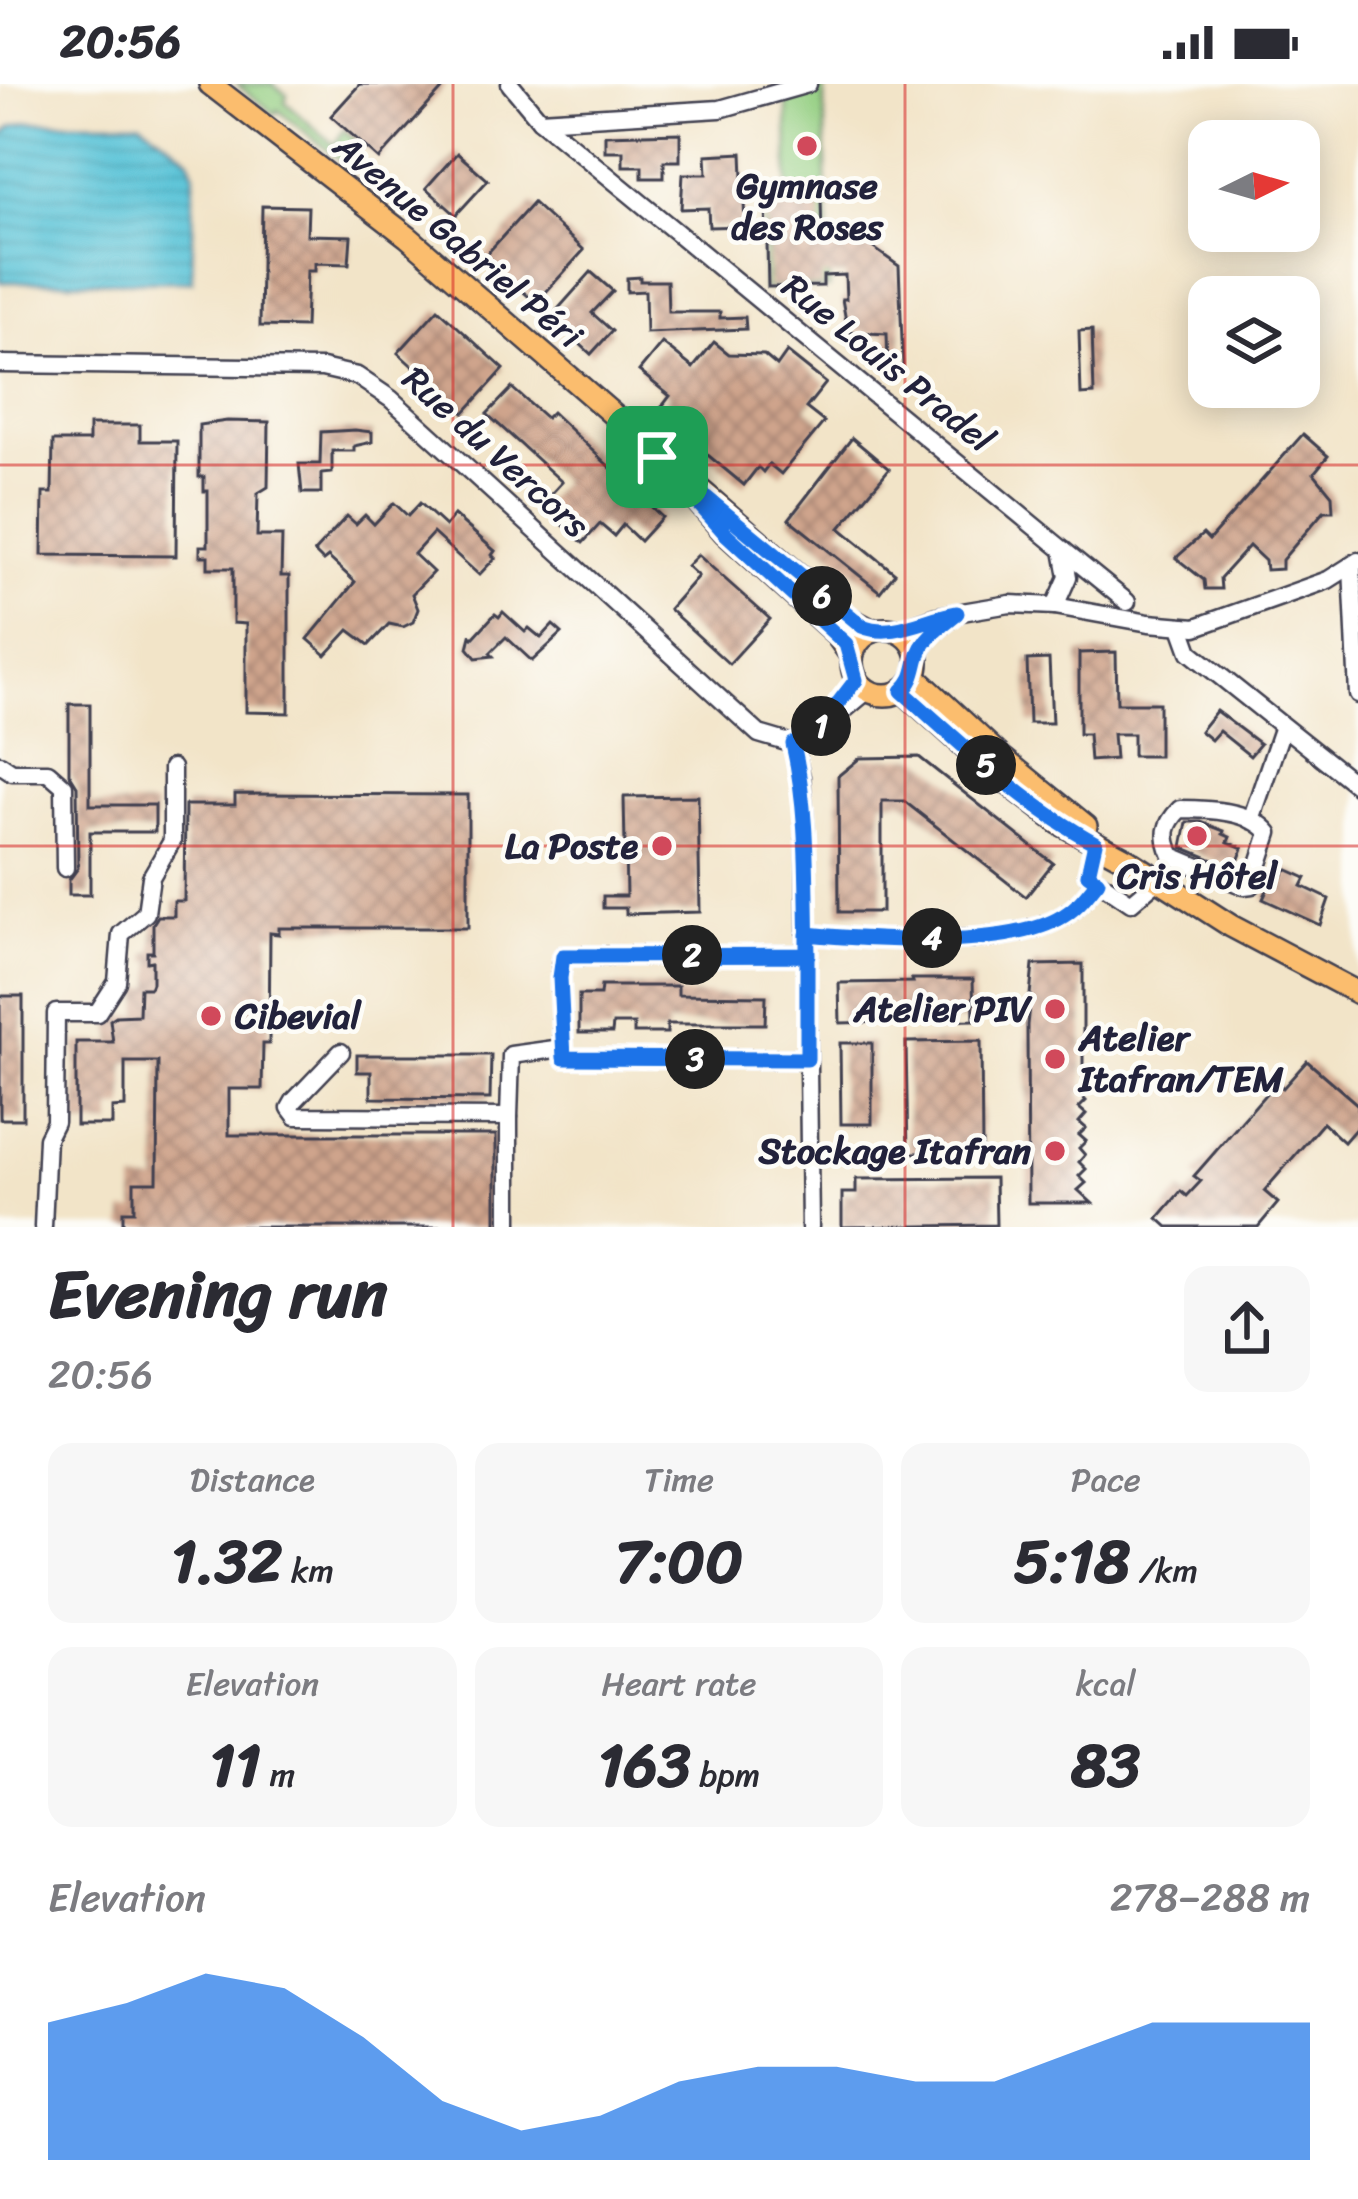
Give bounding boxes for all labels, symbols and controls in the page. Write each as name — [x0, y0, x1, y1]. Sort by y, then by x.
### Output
text: 20:56 — [60, 2, 181, 82]
street label: Avenue Gabriel Péri — [318, 116, 598, 366]
north arrow — [1188, 120, 1320, 252]
map controls — [1188, 120, 1320, 408]
marker: Gymnase des Roses — [794, 133, 820, 159]
place label: Gymnase des Roses — [731, 154, 885, 259]
street label: Rue Louis Pradel — [767, 256, 1010, 470]
button: layers — [1188, 276, 1320, 408]
street label: Rue du Vercors — [387, 349, 605, 555]
pin — [606, 406, 708, 508]
icon: arrive — [624, 424, 690, 490]
pin: 6 — [792, 566, 852, 626]
text: 6 — [813, 567, 831, 625]
pin: 1 — [791, 696, 851, 756]
text: 1 — [814, 697, 828, 755]
pin: 5 — [956, 735, 1016, 795]
text: 5 — [976, 736, 996, 794]
place label: La Poste — [505, 814, 639, 878]
marker: Cris Hôtel — [1184, 823, 1210, 849]
marker: La Poste — [649, 833, 675, 859]
place label: Cris Hôtel — [1116, 844, 1279, 908]
pin: 4 — [902, 908, 962, 968]
text: 4 — [922, 909, 942, 967]
pin: 2 — [662, 925, 722, 985]
text: 2 — [682, 926, 702, 984]
place label: Atelier PIV — [852, 977, 1033, 1041]
place label: Cibevial — [234, 984, 362, 1048]
marker: Atelier PIV — [1042, 996, 1068, 1022]
marker: Cibevial — [198, 1003, 224, 1029]
place label: Atelier Itafran/TEM — [1077, 1006, 1284, 1111]
pin: 3 — [665, 1029, 725, 1089]
text: 3 — [686, 1030, 704, 1088]
marker: Atelier Itafran/TEM — [1042, 1046, 1068, 1072]
place label: Stockage Itafran — [757, 1119, 1032, 1183]
marker: Stockage Itafran — [1042, 1138, 1068, 1164]
text: Evening run — [48, 1236, 388, 1353]
button: share — [1184, 1266, 1310, 1392]
text: 20:56 — [48, 1340, 153, 1409]
text: Distance — [190, 1451, 315, 1509]
text: Time — [644, 1451, 714, 1509]
text: Pace — [1071, 1451, 1141, 1509]
text: 1.32 — [171, 1509, 282, 1615]
text: 7:00 — [615, 1509, 743, 1615]
text: 5:18 — [1013, 1509, 1130, 1615]
text: km — [282, 1542, 334, 1600]
text: /km — [1130, 1542, 1198, 1600]
text: Elevation — [186, 1655, 319, 1713]
text: Heart rate — [602, 1655, 756, 1713]
text: kcal — [1076, 1655, 1136, 1713]
text: 11 — [210, 1713, 261, 1819]
text: 163 — [598, 1713, 691, 1819]
text: 83 — [1071, 1713, 1140, 1819]
text: m — [261, 1746, 295, 1804]
text: bpm — [691, 1746, 760, 1804]
text: Elevation — [48, 1863, 206, 1932]
text: 278–288 m — [1110, 1863, 1310, 1932]

